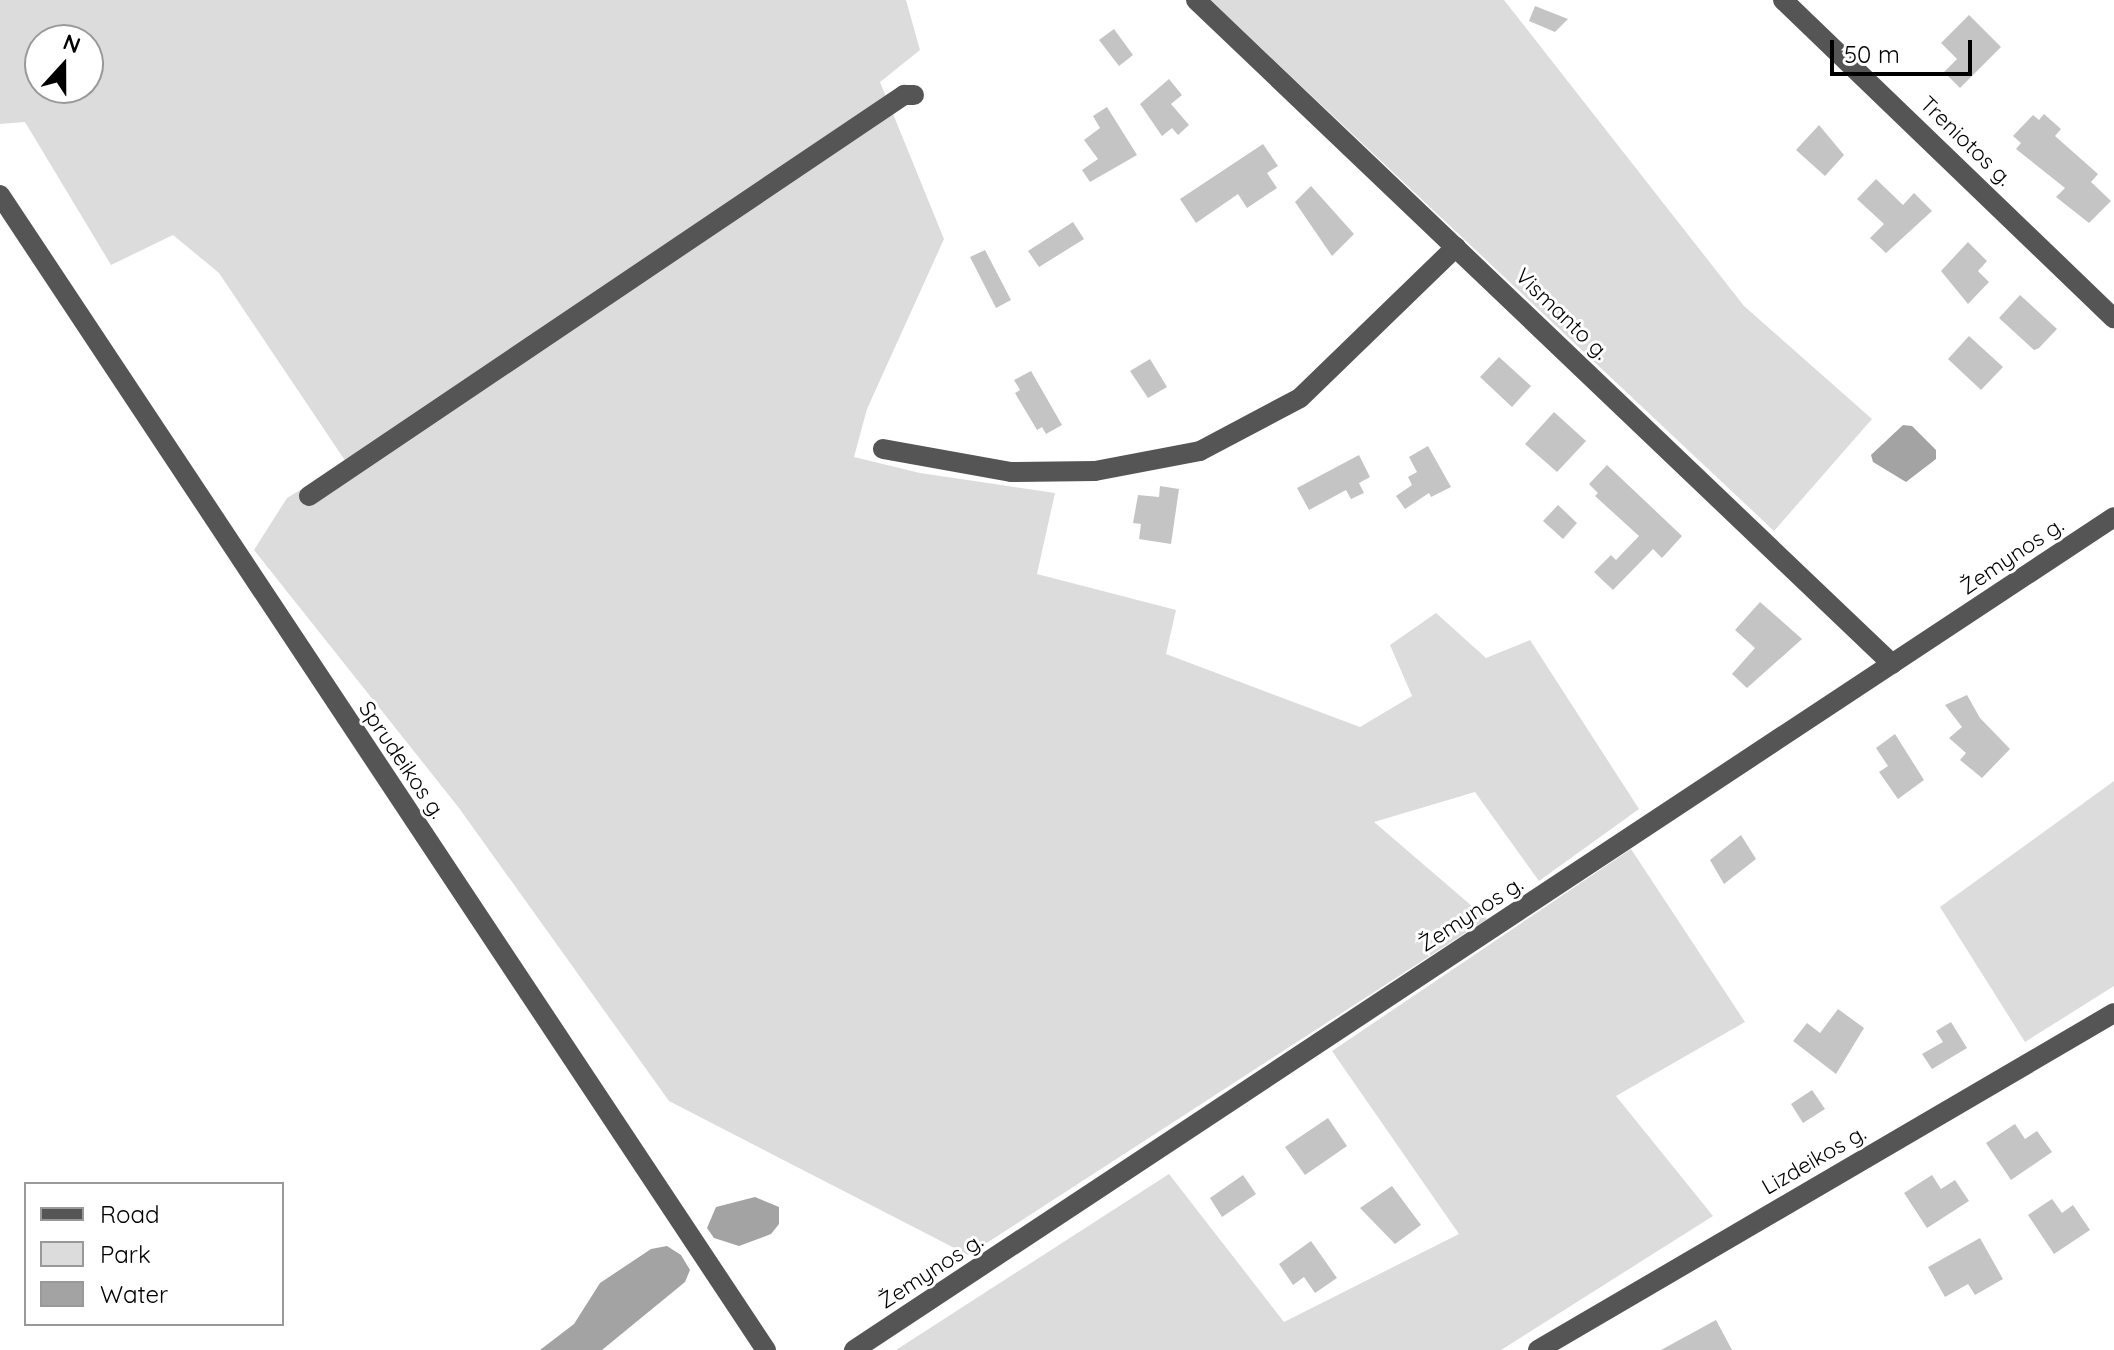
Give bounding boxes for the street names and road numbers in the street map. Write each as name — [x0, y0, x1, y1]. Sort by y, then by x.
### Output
street label: Treniotos g. — [1914, 91, 2018, 191]
street label: Vismanto g. — [1510, 263, 1614, 365]
street label: Žemynos g. — [1955, 512, 2069, 600]
street label: Sprudeikos g. — [353, 696, 451, 824]
street label: Žemynos g. — [1414, 871, 1528, 957]
street label: Lizdeikos g. — [1757, 1120, 1871, 1200]
street label: Žemynos g. — [874, 1228, 988, 1314]

